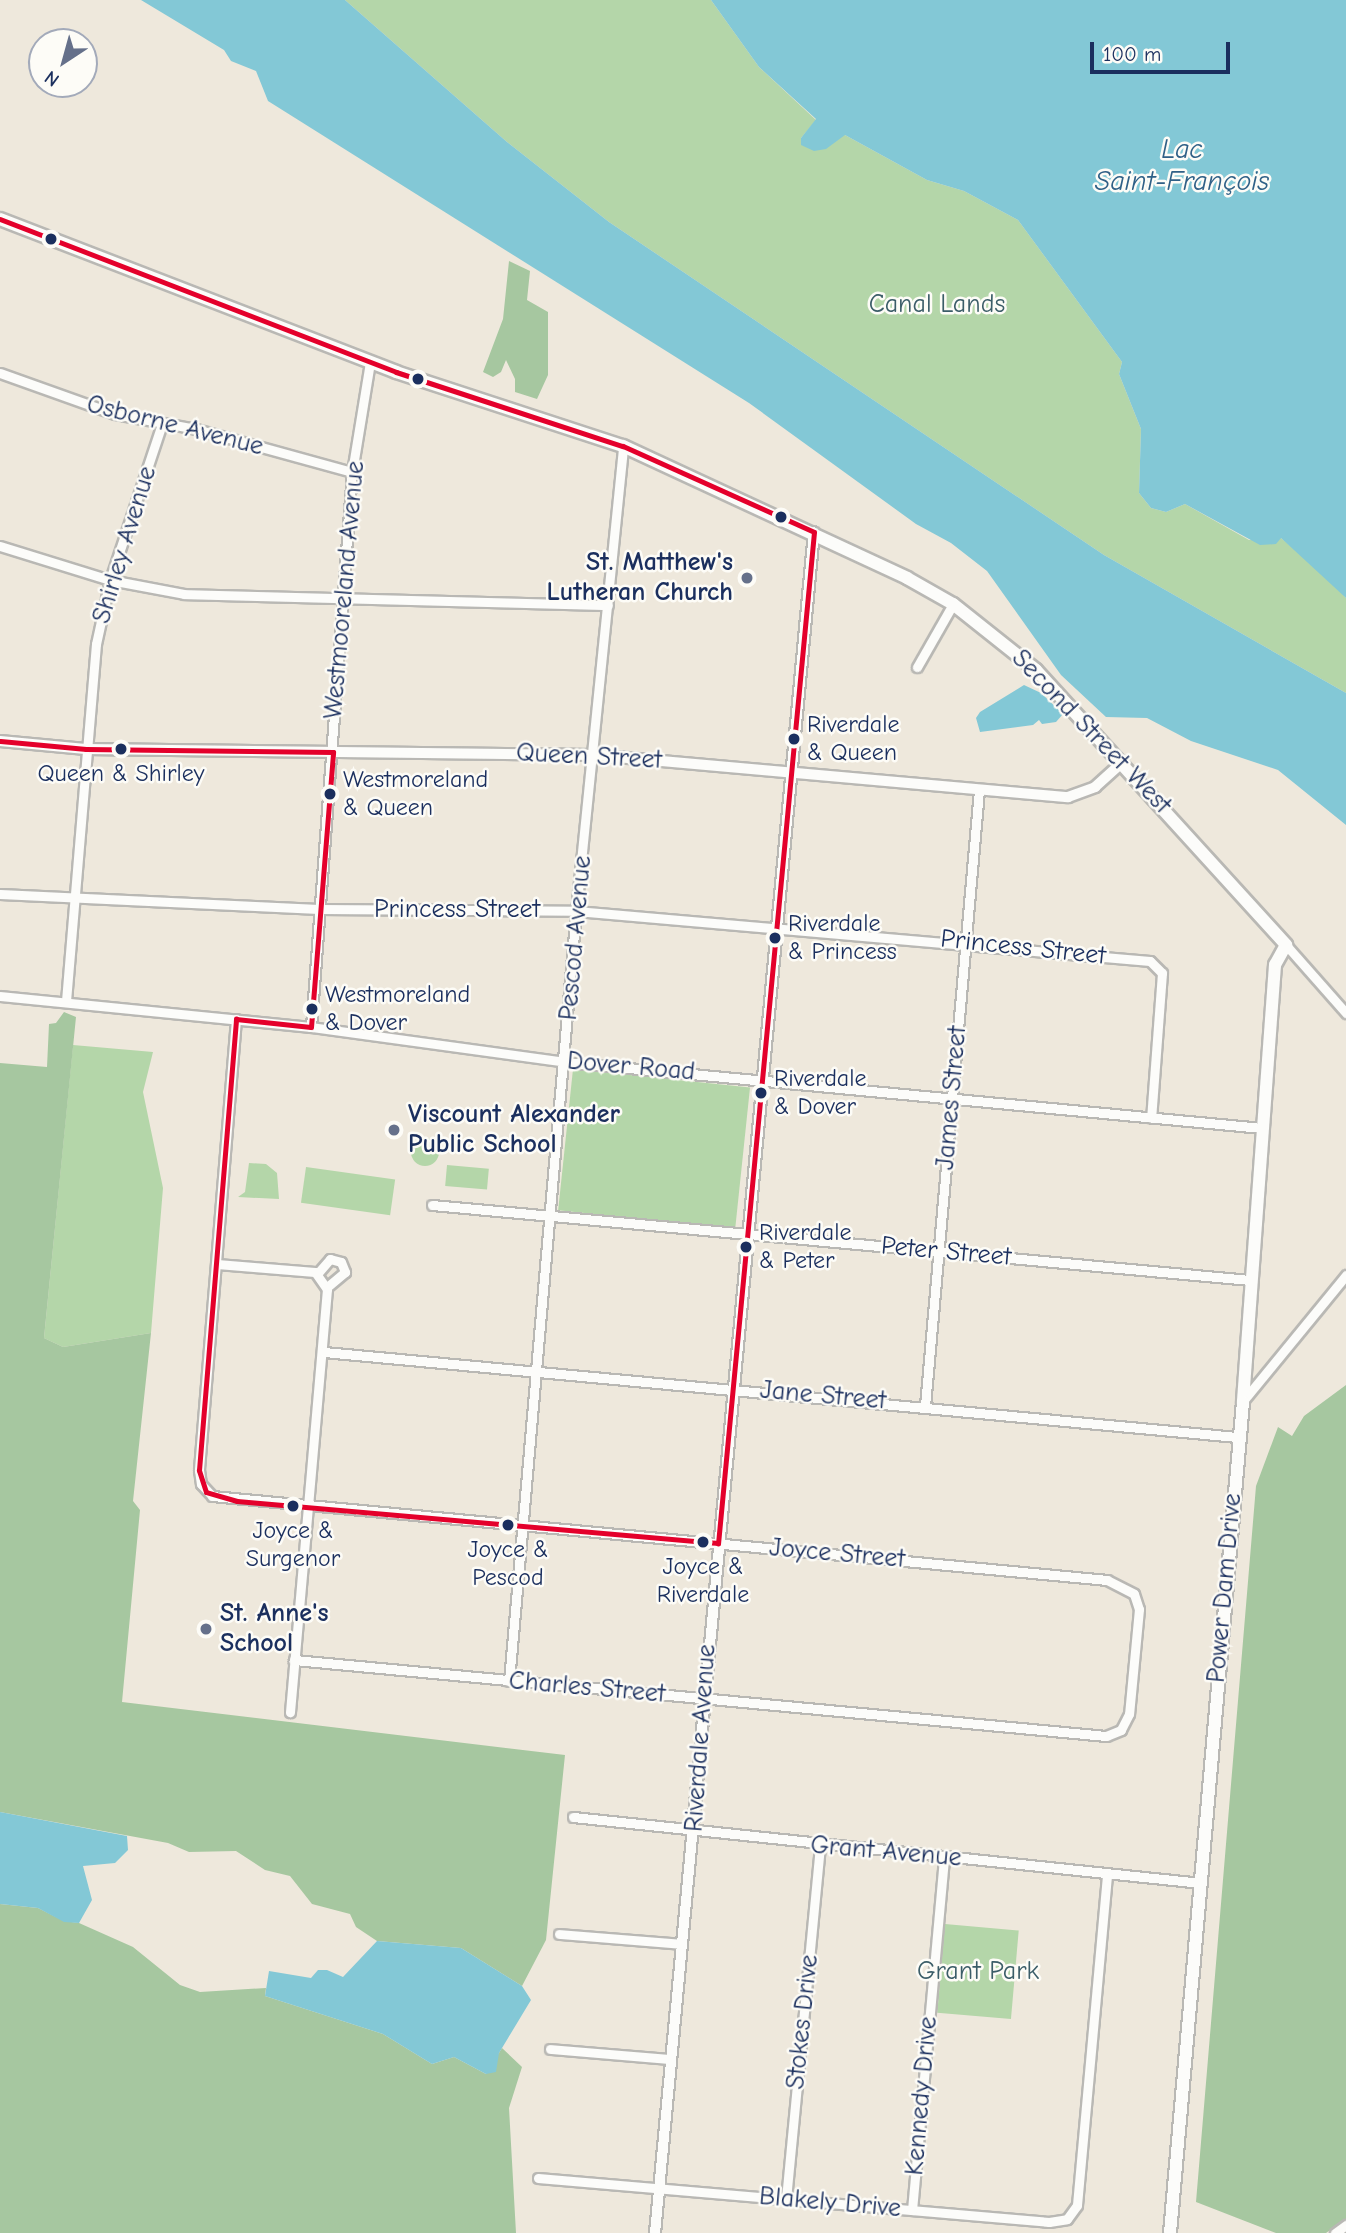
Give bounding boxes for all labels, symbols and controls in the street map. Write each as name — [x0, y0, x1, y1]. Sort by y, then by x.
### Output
north arrow — [28, 28, 98, 98]
scale bar — [1094, 28, 1234, 72]
text: 100 m — [1103, 42, 1161, 66]
text: N — [40, 66, 63, 91]
water label: Lac Saint-François — [1095, 132, 1269, 198]
unlabelled marker — [44, 232, 58, 246]
park label: Canal Lands — [869, 289, 1005, 321]
unlabelled marker — [411, 372, 425, 386]
street label: Osborne Avenue — [84, 389, 266, 463]
street label: Westmooreland Avenue — [318, 460, 372, 720]
street label: Shirley Avenue — [86, 463, 164, 627]
unlabelled marker — [774, 510, 788, 524]
place label: St. Matthew's Lutheran Church — [546, 547, 733, 608]
marker: St. Matthew's Lutheran Church — [739, 570, 755, 586]
street label: Second Street West — [1005, 643, 1177, 821]
place label: Riverdale & Queen — [807, 711, 900, 767]
marker: Riverdale & Queen — [787, 732, 801, 746]
street label: Queen Street — [515, 738, 663, 776]
marker: Queen & Shirley — [114, 742, 128, 756]
place label: Queen & Shirley — [37, 760, 205, 788]
place label: Westmoreland & Queen — [343, 766, 488, 822]
marker: Westmoreland & Queen — [323, 787, 337, 801]
street label: Pescod Avenue — [553, 854, 599, 1022]
street label: Princess Street — [374, 894, 540, 926]
place label: Riverdale & Princess — [788, 910, 897, 966]
street label: Princess Street — [939, 924, 1107, 972]
marker: Riverdale & Princess — [768, 931, 782, 945]
place label: Westmoreland & Dover — [325, 981, 470, 1037]
marker: Westmoreland & Dover — [305, 1002, 319, 1016]
street label: James Street — [930, 1025, 974, 1171]
street label: Dover Road — [566, 1046, 696, 1088]
place label: Riverdale & Dover — [774, 1065, 867, 1121]
marker: Riverdale & Dover — [754, 1086, 768, 1100]
place label: Viscount Alexander Public School — [408, 1099, 620, 1160]
marker: Viscount Alexander Public School — [386, 1122, 402, 1138]
place label: Riverdale & Peter — [759, 1219, 852, 1275]
street label: Peter Street — [880, 1231, 1012, 1273]
marker: Riverdale & Peter — [739, 1240, 753, 1254]
street label: Jane Street — [759, 1375, 887, 1417]
street label: Power Dam Drive — [1201, 1492, 1249, 1684]
marker: Joyce & Surgenor — [286, 1499, 300, 1513]
place label: Joyce & Surgenor — [246, 1517, 340, 1573]
marker: Joyce & Pescod — [501, 1518, 515, 1532]
street label: Joyce Street — [768, 1533, 906, 1575]
marker: Joyce & Riverdale — [696, 1535, 710, 1549]
place label: Joyce & Pescod — [468, 1536, 548, 1592]
place label: Joyce & Riverdale — [657, 1553, 749, 1609]
place label: St. Anne's School — [220, 1598, 328, 1660]
marker: St. Anne's School — [198, 1621, 214, 1637]
street label: Riverdale Avenue — [679, 1643, 723, 1833]
street label: Charles Street — [507, 1666, 667, 1710]
street label: Grant Avenue — [809, 1830, 963, 1874]
street label: Stokes Drive — [780, 1953, 826, 2091]
park label: Grant Park — [917, 1956, 1039, 1988]
street label: Kennedy Drive — [900, 2015, 944, 2177]
street label: Blakely Drive — [758, 2181, 902, 2225]

